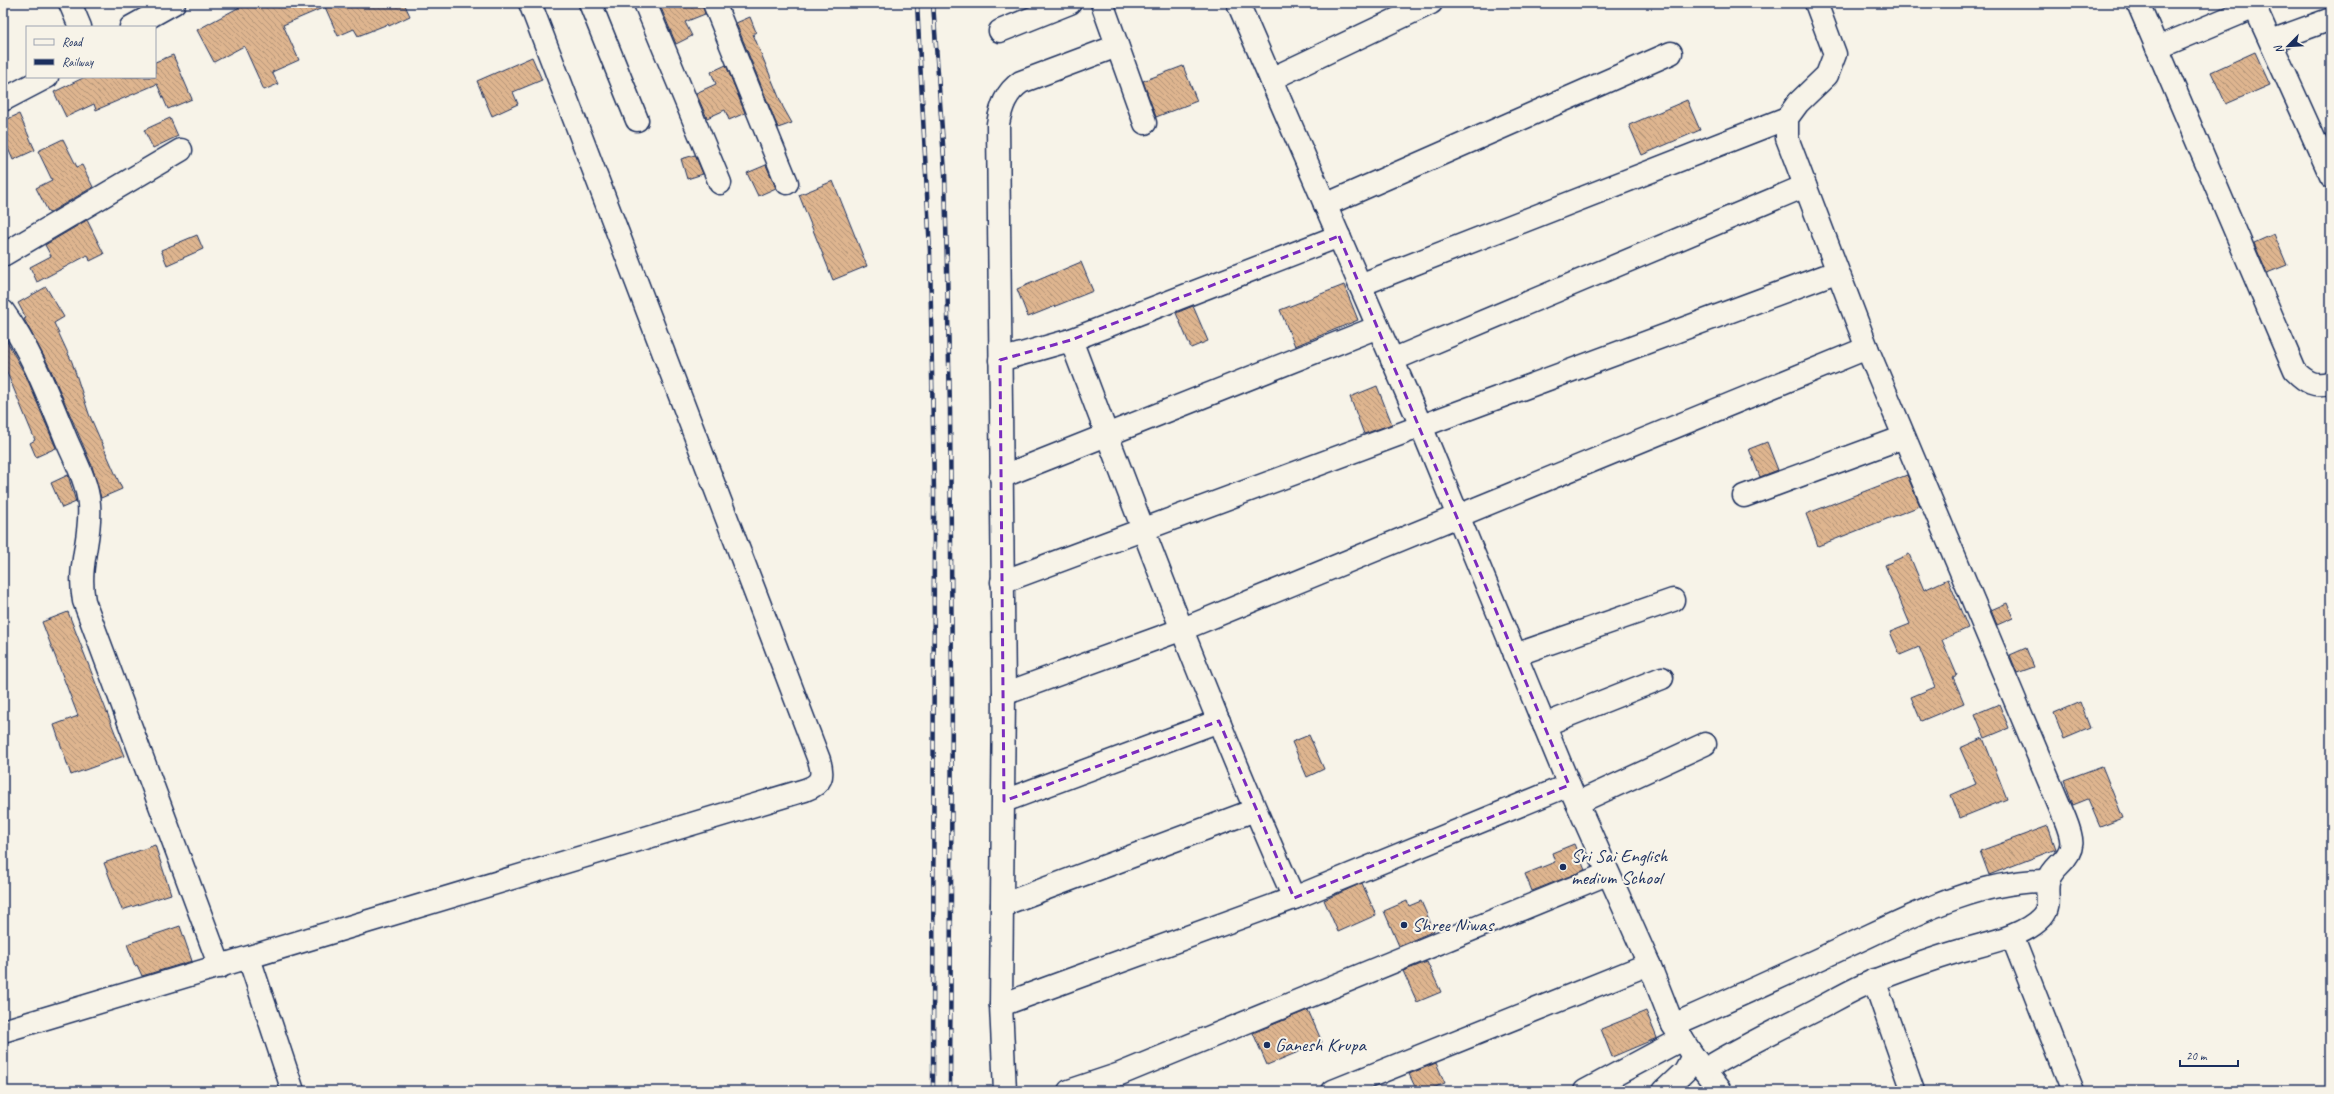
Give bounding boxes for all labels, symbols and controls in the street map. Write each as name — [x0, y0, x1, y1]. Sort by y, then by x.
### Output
legend — [26, 26, 156, 78]
north arrow — [2268, 26, 2308, 66]
text: Road — [62, 34, 84, 50]
text: N — [2270, 42, 2287, 56]
text: Railway — [62, 54, 94, 70]
place label: Sri Sai English medium School — [1571, 844, 1669, 890]
marker: Sri Sai English medium School — [1558, 862, 1568, 872]
place label: Shree Niwas — [1412, 913, 1496, 937]
marker: Shree Niwas — [1399, 920, 1409, 930]
place label: Ganesh Krupa — [1275, 1033, 1367, 1057]
marker: Ganesh Krupa — [1262, 1040, 1272, 1050]
scale bar — [2180, 1042, 2238, 1068]
text: 20 m — [2186, 1048, 2208, 1064]

